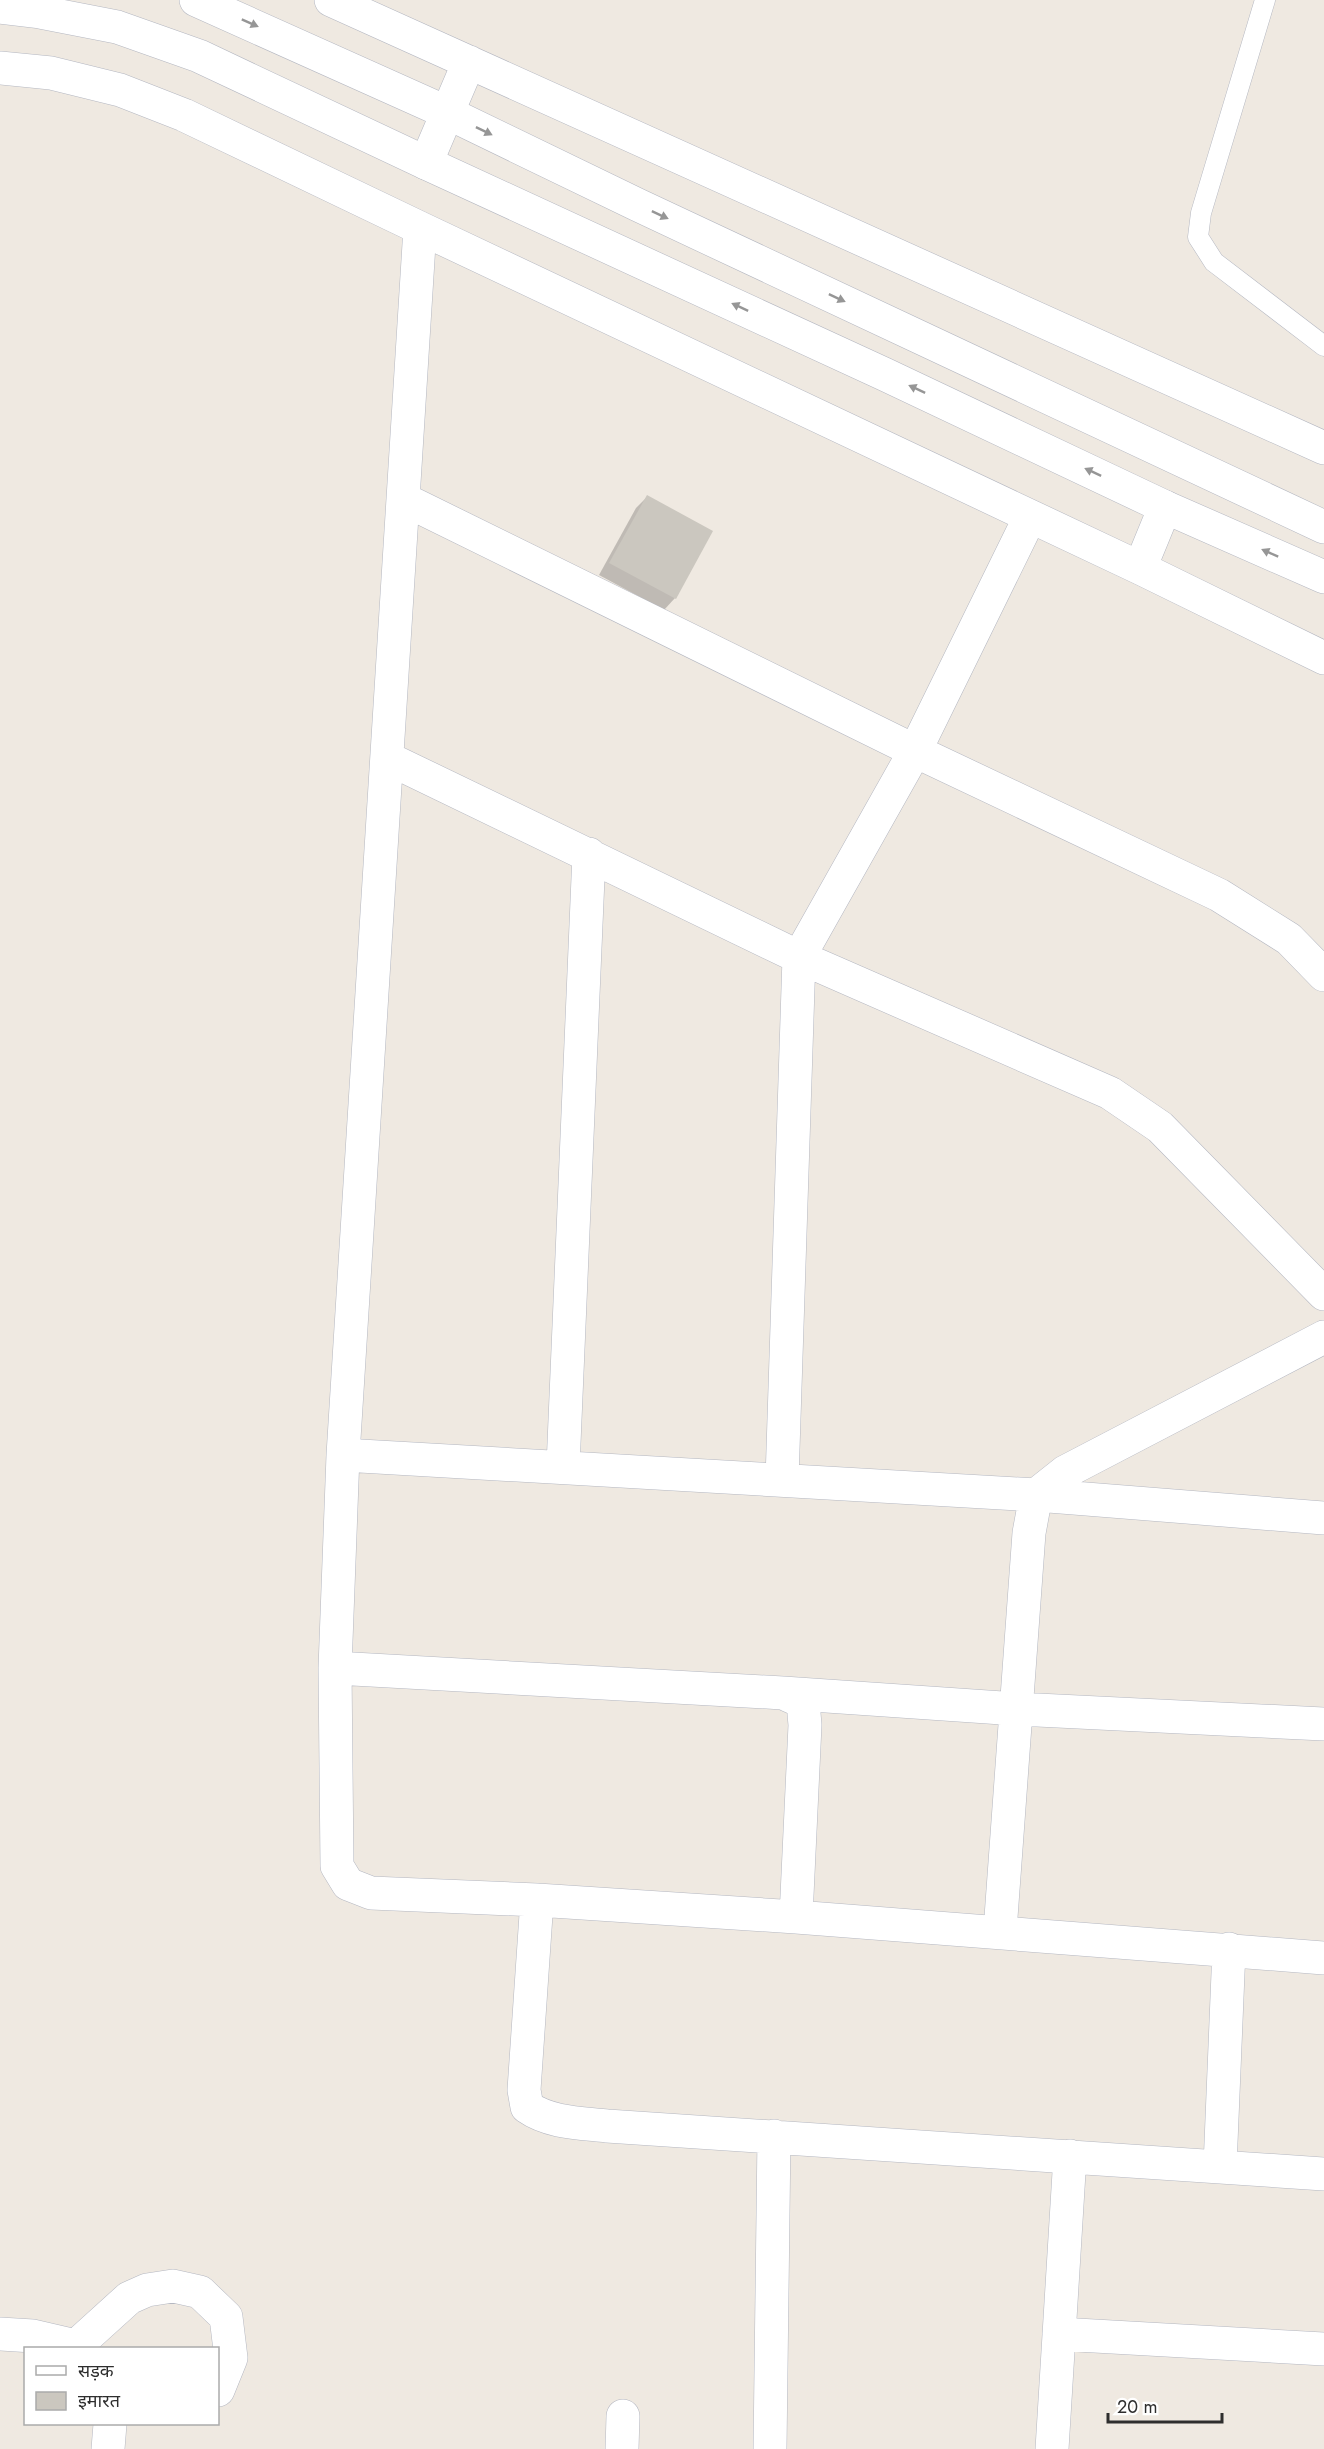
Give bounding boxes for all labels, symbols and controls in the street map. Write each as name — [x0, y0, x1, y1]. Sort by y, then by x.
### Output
one-way arrow — [241, 18, 258, 27]
one-way arrow — [476, 126, 493, 135]
one-way arrow — [651, 211, 668, 220]
one-way arrow — [828, 293, 845, 302]
one-way arrow — [731, 303, 748, 312]
one-way arrow — [908, 384, 925, 393]
one-way arrow — [1085, 468, 1102, 477]
one-way arrow — [1261, 548, 1279, 558]
legend — [24, 2347, 219, 2425]
text: सड़क — [78, 2358, 115, 2384]
scale bar — [1108, 2386, 1222, 2424]
text: इमारत — [78, 2388, 121, 2414]
text: 20 m — [1117, 2394, 1157, 2420]

